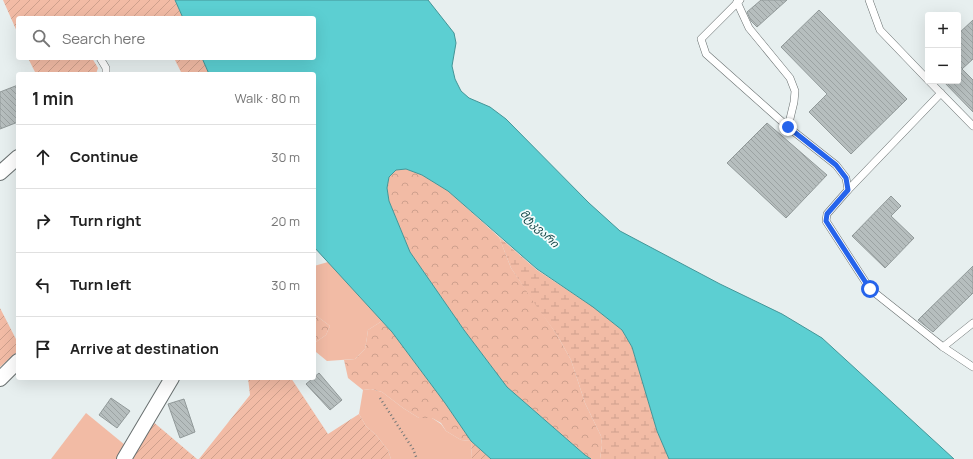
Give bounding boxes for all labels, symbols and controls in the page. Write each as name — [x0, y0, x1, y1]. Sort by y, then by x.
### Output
map controls — [925, 12, 961, 84]
button: + — [925, 12, 961, 48]
search box — [16, 16, 316, 60]
icon: search — [30, 27, 52, 49]
text: Search here — [62, 28, 145, 49]
button: − — [925, 48, 961, 84]
text: 1 min — [32, 87, 74, 110]
text: Walk · 80 m — [234, 89, 300, 107]
route end — [779, 118, 797, 136]
icon: ahead — [32, 146, 54, 168]
text: Continue — [70, 146, 138, 167]
text: 30 m — [271, 148, 300, 166]
water label: მტკვარი — [517, 206, 563, 251]
icon: right — [32, 210, 54, 232]
text: Turn right — [70, 210, 141, 231]
text: 20 m — [271, 212, 300, 230]
icon: left — [32, 274, 54, 296]
text: Turn left — [70, 274, 132, 295]
text: 30 m — [271, 276, 300, 294]
route start — [861, 280, 879, 298]
icon: arrive — [32, 338, 54, 360]
text: Arrive at destination — [70, 338, 219, 359]

